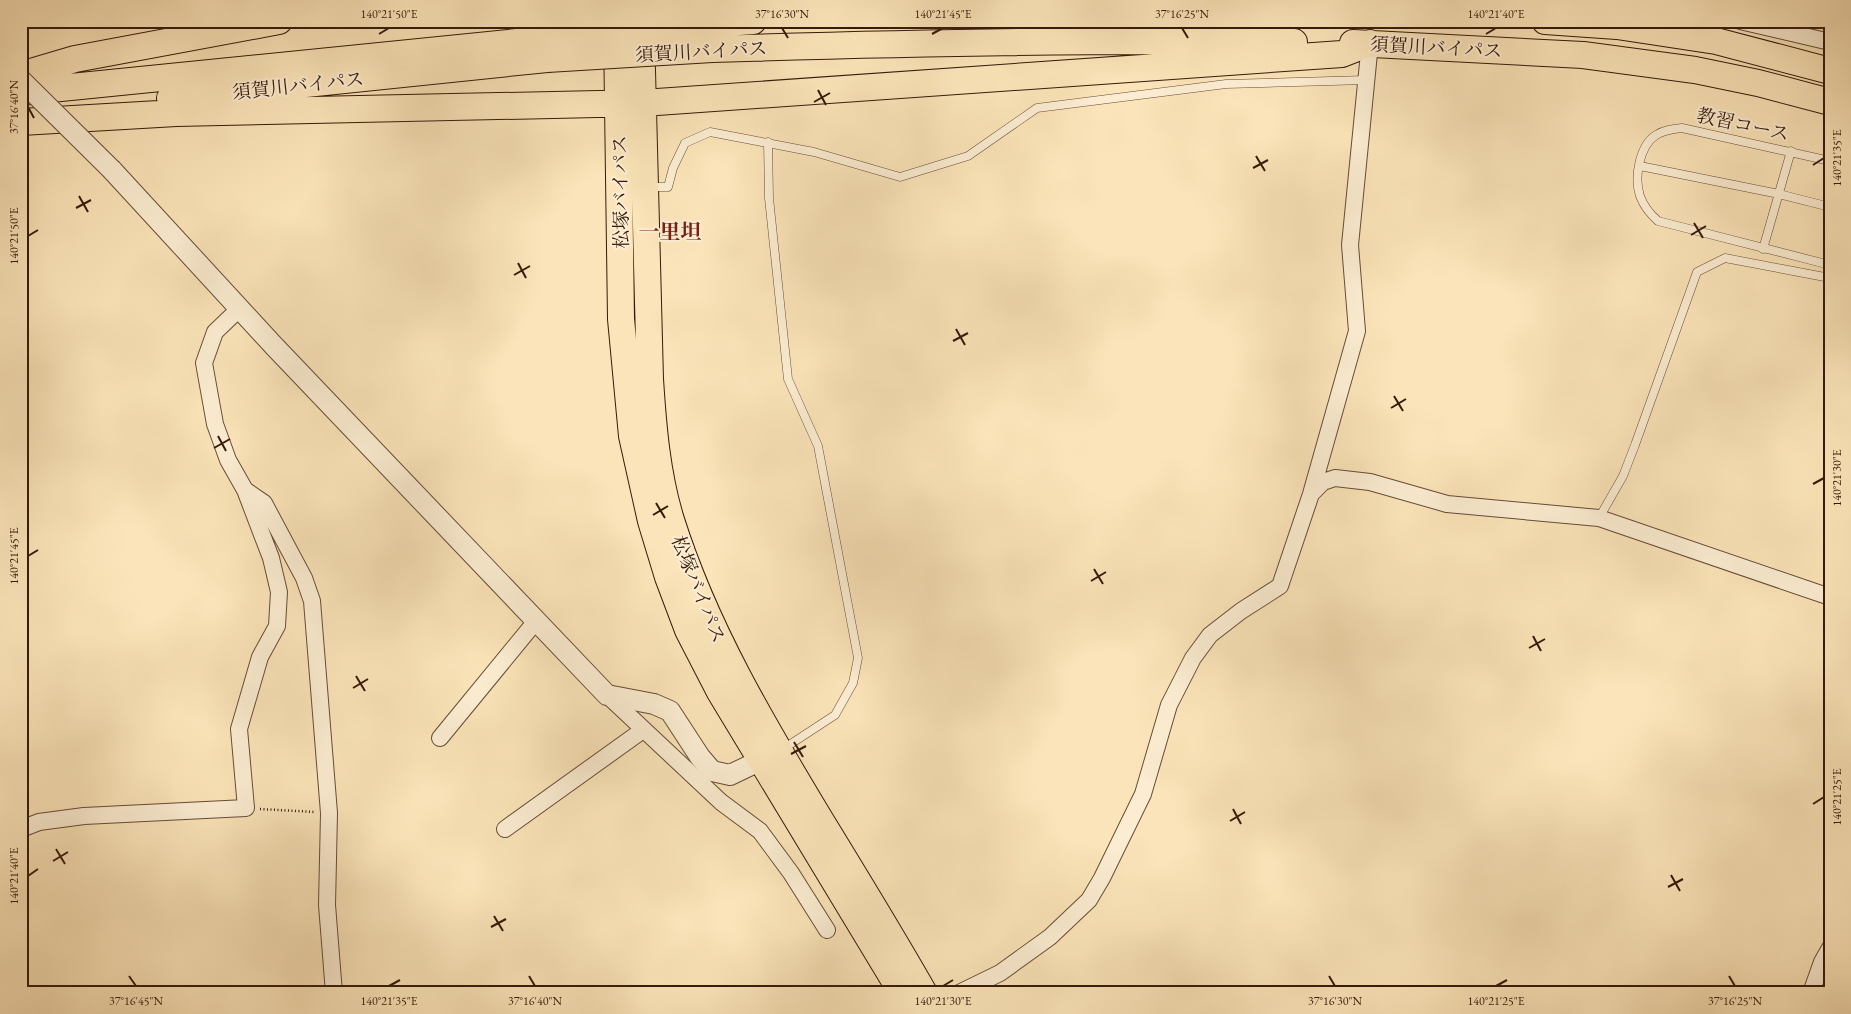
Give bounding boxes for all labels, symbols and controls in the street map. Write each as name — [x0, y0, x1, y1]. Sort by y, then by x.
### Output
text: 140°21'50"E — [361, 6, 418, 22]
text: 37°16'30"N — [755, 6, 809, 22]
text: 140°21'45"E — [915, 6, 972, 22]
text: 37°16'25"N — [1155, 6, 1209, 22]
text: 140°21'40"E — [1468, 6, 1525, 22]
street label: 須賀川バイパス — [1369, 32, 1503, 63]
street label: 須賀川バイパス — [634, 36, 768, 67]
street label: 須賀川バイパス — [231, 66, 365, 105]
text: 37°16'40"N — [6, 80, 22, 134]
street label: 教習コース — [1694, 102, 1791, 146]
text: 140°21'35"E — [1829, 129, 1845, 186]
street label: 松塚バイパス — [607, 135, 634, 249]
text: 140°21'50"E — [6, 207, 22, 264]
district label: 一里坦 — [639, 218, 702, 245]
text: 140°21'30"E — [1829, 449, 1845, 506]
text: 140°21'45"E — [6, 527, 22, 584]
street label: 松塚バイパス — [666, 532, 731, 647]
text: 140°21'25"E — [1829, 768, 1845, 825]
text: 140°21'40"E — [6, 847, 22, 904]
text: 37°16'45"N — [109, 993, 163, 1009]
text: 140°21'35"E — [361, 993, 418, 1009]
text: 37°16'40"N — [508, 993, 562, 1009]
text: 140°21'30"E — [915, 993, 972, 1009]
text: 37°16'30"N — [1308, 993, 1362, 1009]
text: 140°21'25"E — [1468, 993, 1525, 1009]
text: 37°16'25"N — [1708, 993, 1762, 1009]

